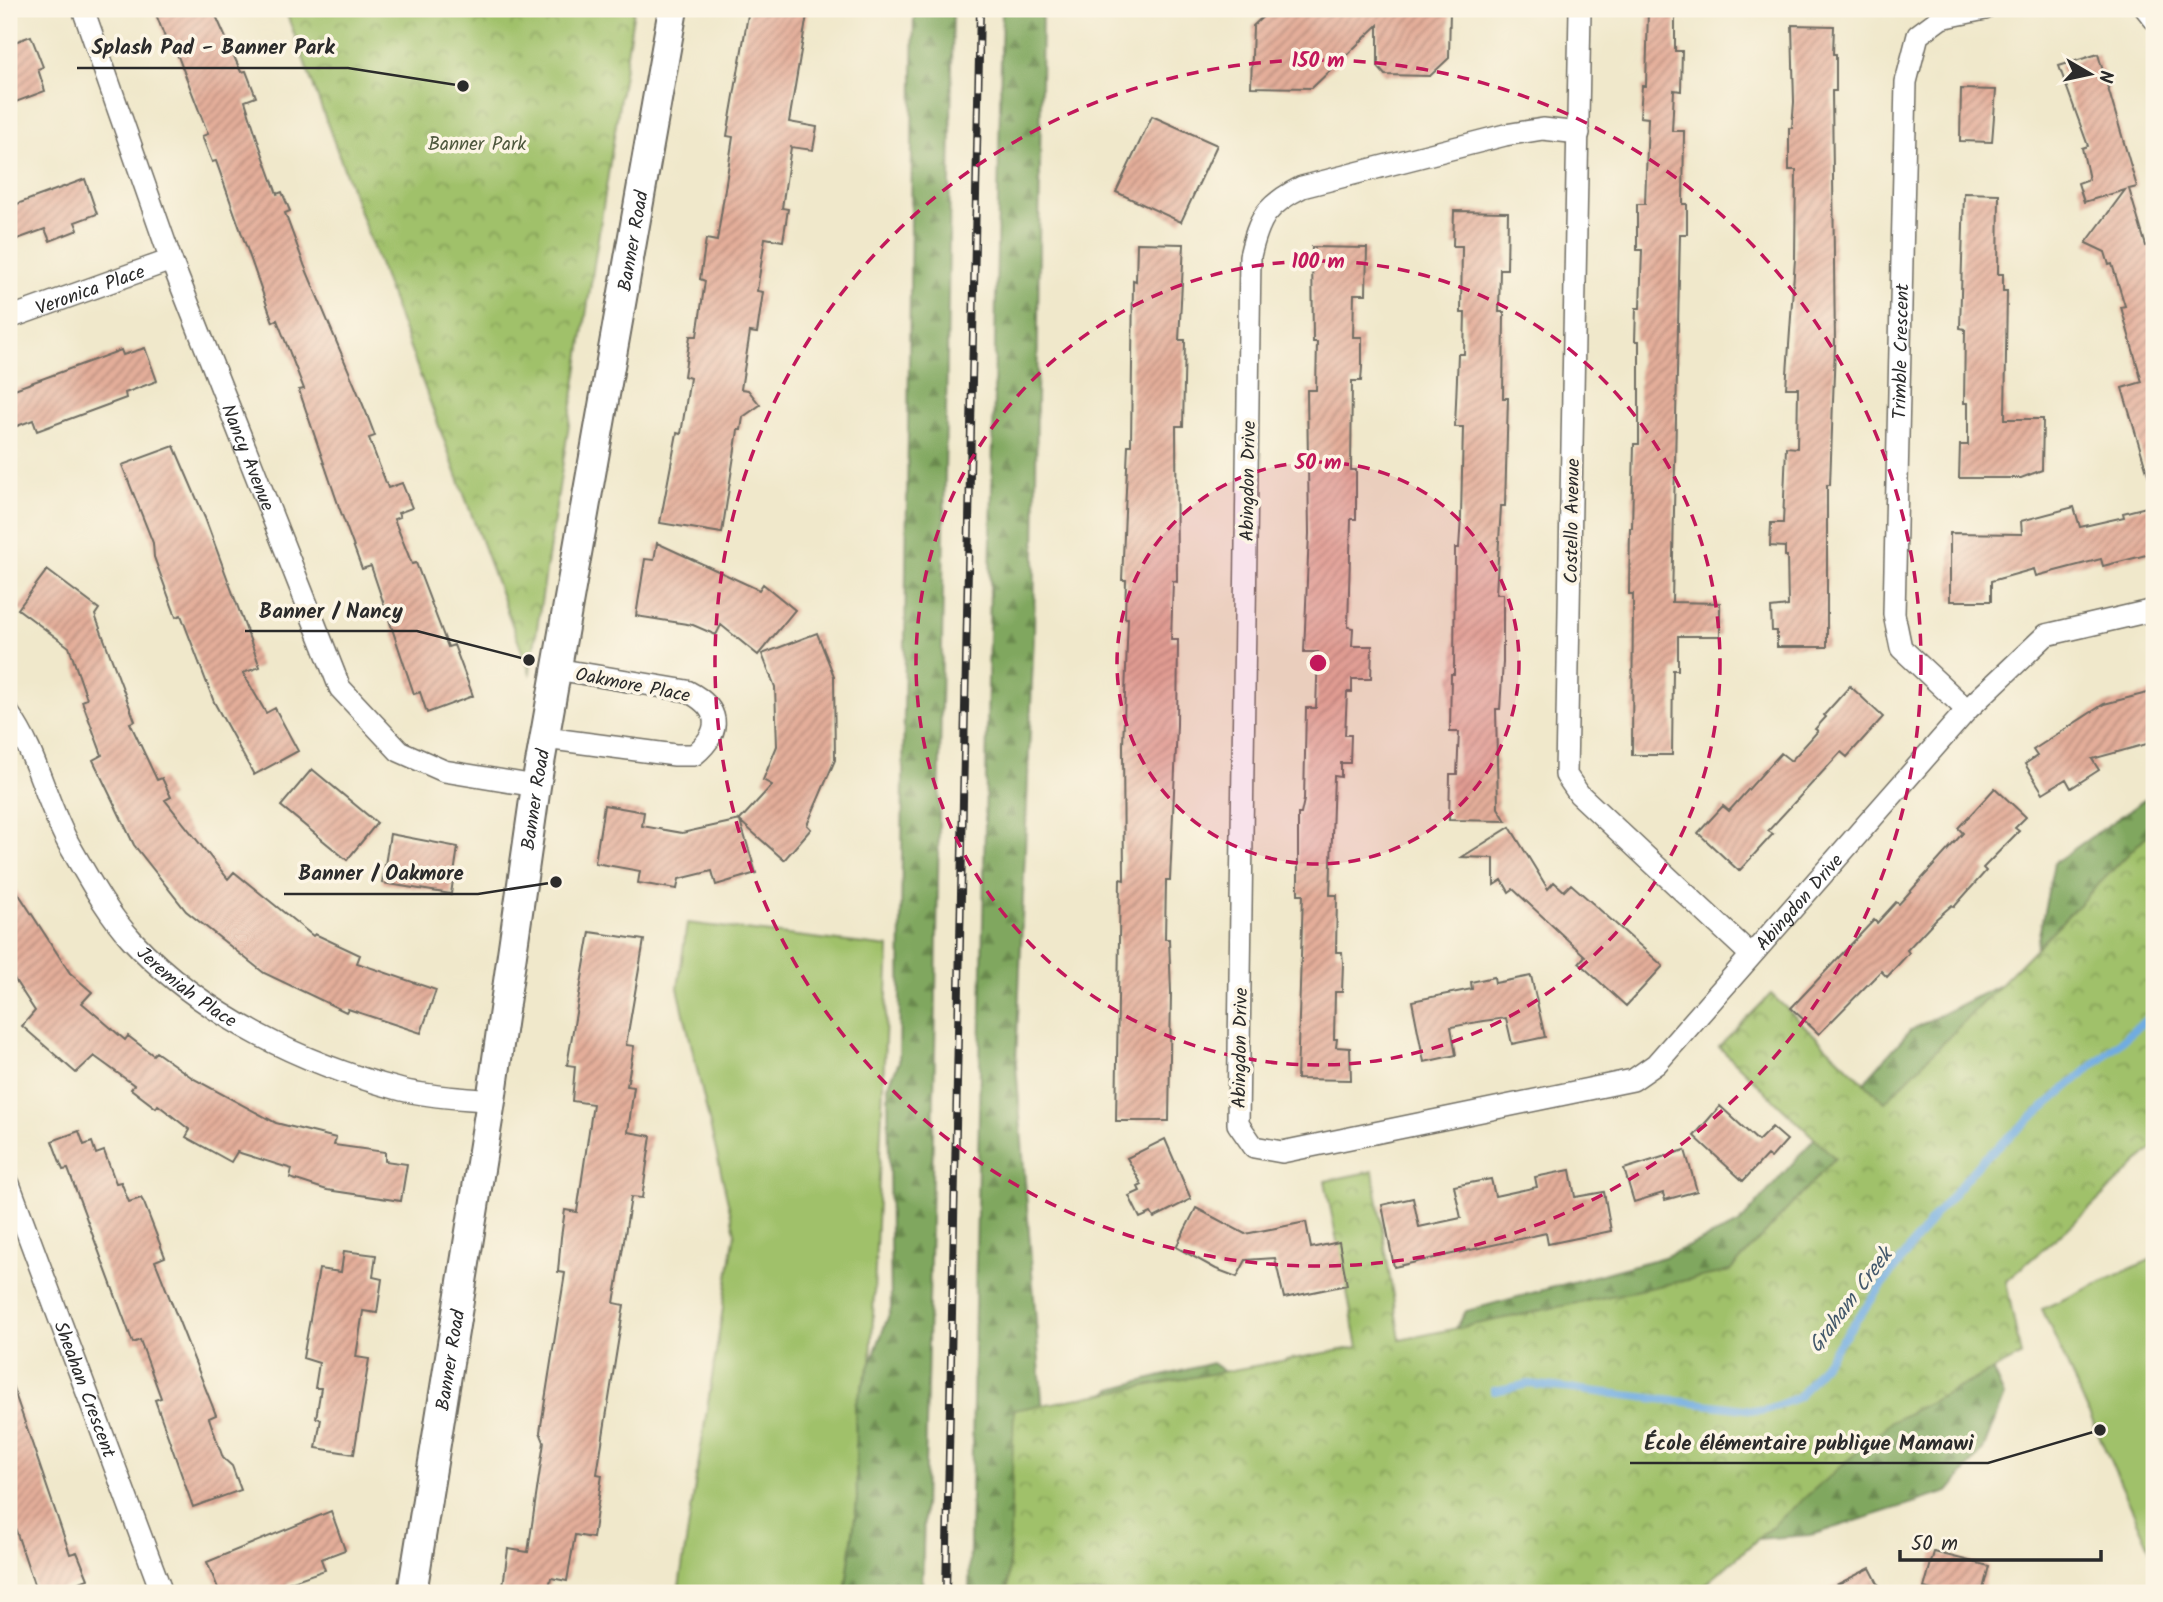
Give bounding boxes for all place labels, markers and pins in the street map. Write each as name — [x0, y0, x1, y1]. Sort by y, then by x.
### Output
callout: Splash Pad - Banner Park — [77, 26, 348, 68]
callout: Banner / Nancy — [245, 589, 417, 631]
centre of rings — [1306, 651, 1330, 675]
callout: Banner / Oakmore — [284, 852, 478, 894]
callout: École élémentaire publique Mamawi — [1630, 1421, 1988, 1463]

